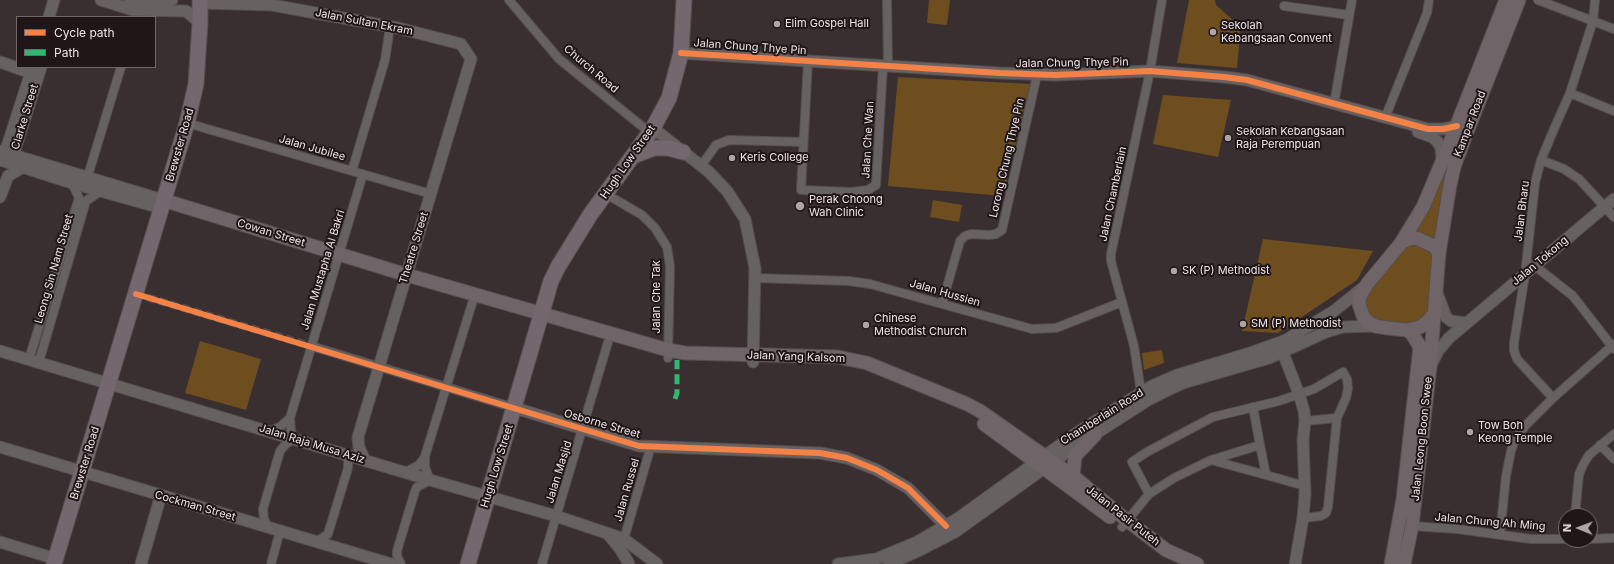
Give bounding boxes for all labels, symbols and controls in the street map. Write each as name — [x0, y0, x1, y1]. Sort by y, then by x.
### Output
street label: Jalan Sultan Ekram — [314, 6, 414, 38]
legend — [16, 16, 156, 68]
place label: Elim Gospel Hall — [785, 17, 869, 31]
marker: Elim Gospel Hall — [772, 19, 782, 29]
place label: Sekolah Kebangsaan Convent — [1221, 19, 1332, 45]
text: Cycle path — [54, 25, 115, 40]
marker: Sekolah Kebangsaan Convent — [1208, 27, 1218, 37]
street label: Jalan Chung Thye Pin — [693, 36, 807, 58]
street label: Church Road — [561, 42, 621, 96]
text: Path — [54, 45, 79, 60]
street label: Jalan Chung Thye Pin — [1015, 55, 1129, 71]
street label: Clarke Street — [9, 83, 41, 151]
street label: Kampar Road — [1451, 89, 1489, 159]
street label: Lorong Chung Thye Pin — [987, 97, 1027, 219]
street label: Jalan Che Wan — [859, 101, 877, 179]
street label: Brewster Road — [163, 107, 197, 183]
street label: Hugh Low Street — [598, 123, 658, 201]
place label: Sekolah Kebangsaan Raja Perempuan — [1236, 125, 1345, 151]
street label: Jalan Jubilee — [277, 132, 347, 164]
marker: Sekolah Kebangsaan Raja Perempuan — [1223, 133, 1233, 143]
street label: Jalan Chamberlain — [1096, 145, 1130, 243]
place label: Keris College — [740, 151, 809, 165]
marker: Keris College — [727, 153, 737, 163]
street label: Jalan Bharu — [1512, 180, 1532, 242]
place label: Perak Choong Wah Clinic — [809, 193, 883, 219]
marker: Perak Choong Wah Clinic — [794, 200, 806, 212]
street label: Jalan Mustapha Al Bakri — [298, 208, 348, 332]
street label: Theatre Street — [397, 210, 431, 286]
street label: Leong Sin Nam Street — [32, 213, 76, 325]
street label: Cowan Street — [235, 216, 307, 250]
street label: Jalan Tokong — [1509, 234, 1571, 288]
street label: Jalan Che Tak — [650, 260, 664, 334]
place label: SK (P) Methodist — [1182, 264, 1270, 278]
marker: SK (P) Methodist — [1169, 266, 1179, 276]
street label: Jalan Hussien — [908, 277, 982, 309]
place label: Chinese Methodist Church — [874, 312, 967, 338]
place label: SM (P) Methodist — [1251, 317, 1341, 331]
marker: SM (P) Methodist — [1238, 319, 1248, 329]
marker: Chinese Methodist Church — [861, 320, 871, 330]
street label: Jalan Yang Kalsom — [747, 349, 845, 365]
street label: Jalan Leong Boon Swee — [1409, 376, 1435, 502]
street label: Chamberlain Road — [1058, 386, 1146, 448]
street label: Osborne Street — [562, 407, 642, 441]
place label: Tow Boh Keong Temple — [1478, 419, 1552, 445]
street label: Jalan Raja Musa Aziz — [257, 422, 367, 466]
street label: Hugh Low Street — [478, 423, 516, 509]
street label: Brewster Road — [68, 425, 102, 501]
marker: Tow Boh Keong Temple — [1465, 427, 1475, 437]
street label: Jalan Masjid — [543, 439, 575, 505]
street label: Jalan Russel — [612, 457, 642, 523]
street label: Jalan Pasir Puteh — [1084, 483, 1162, 549]
street label: Cockman Street — [153, 488, 237, 524]
north arrow — [1558, 508, 1598, 548]
street label: Jalan Chung Ah Ming — [1434, 511, 1546, 533]
text: N — [1560, 523, 1574, 532]

